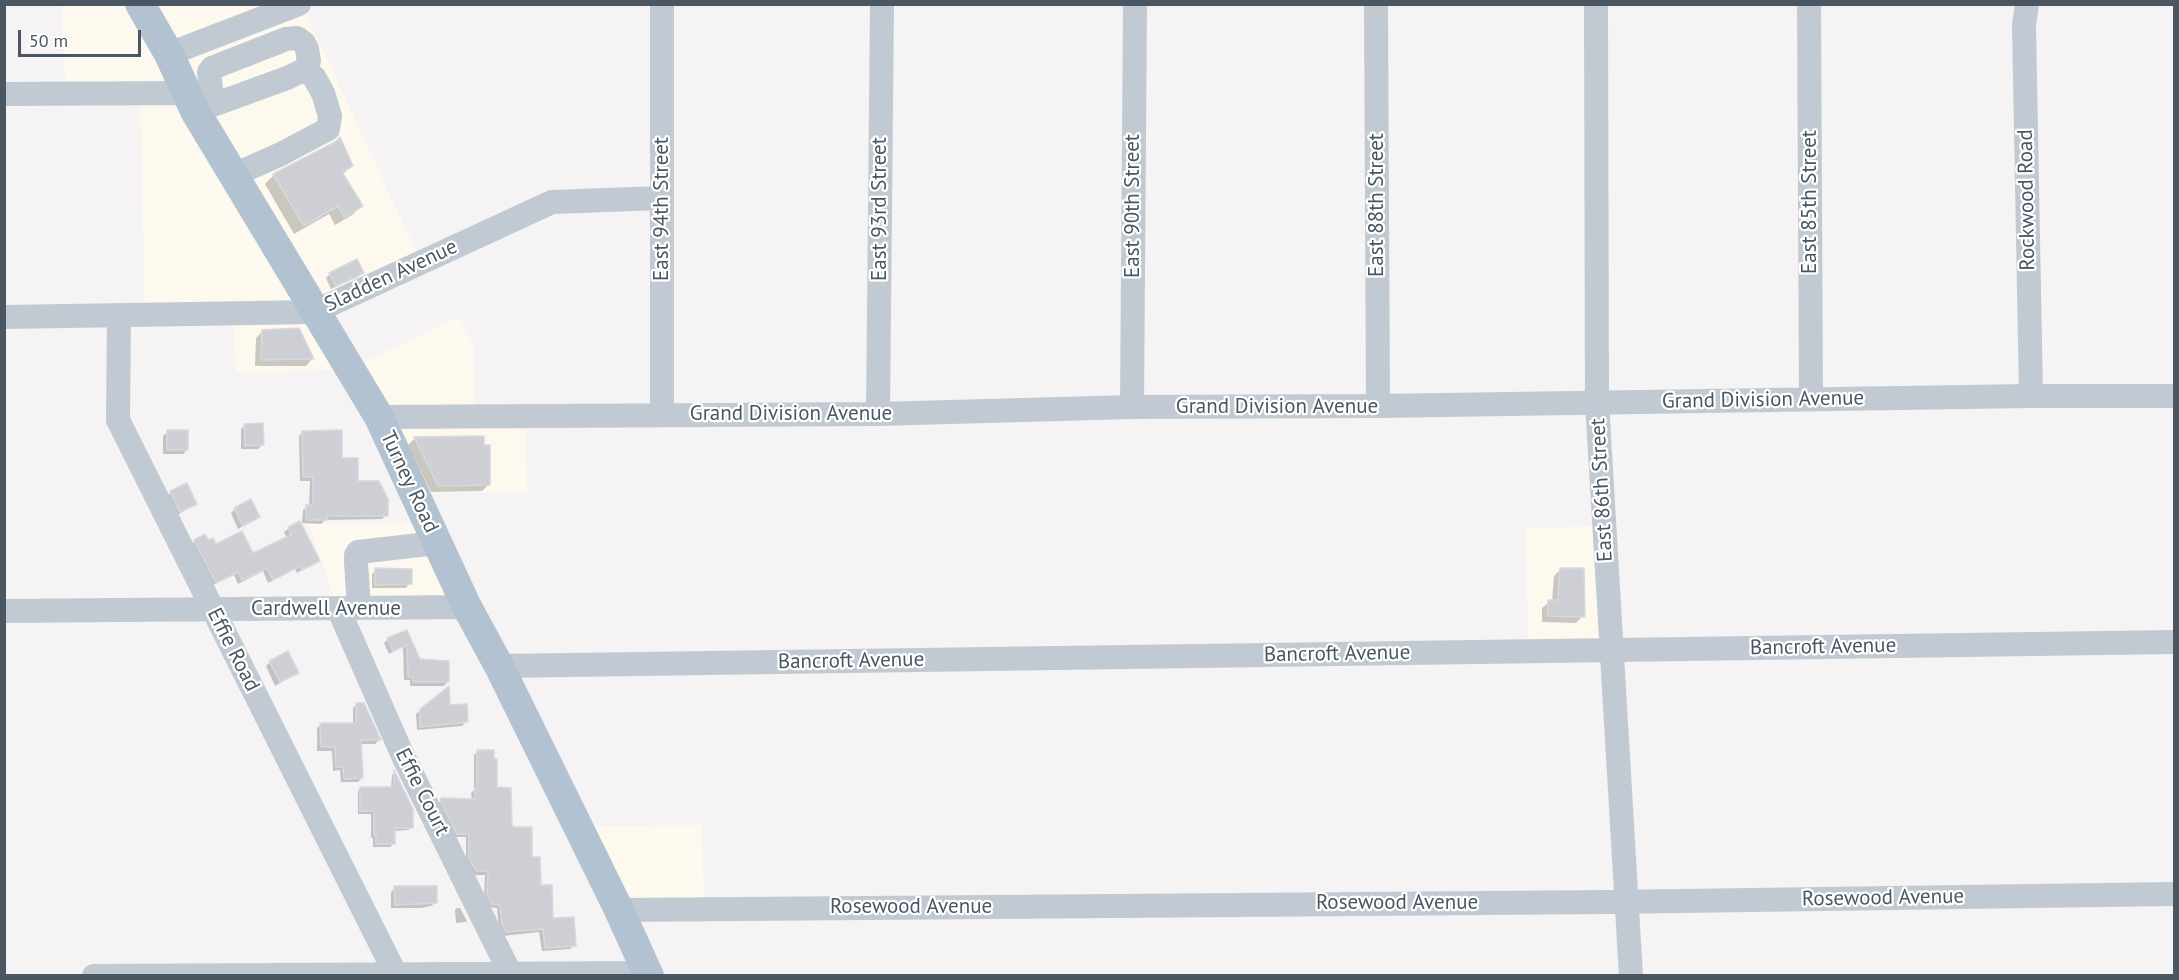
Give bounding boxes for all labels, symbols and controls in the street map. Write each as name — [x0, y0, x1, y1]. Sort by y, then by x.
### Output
scale bar — [21, 18, 144, 56]
text: 50 m — [29, 29, 68, 52]
street label: Rockwood Road — [2013, 129, 2041, 271]
street label: East 85th Street — [1797, 130, 1823, 274]
street label: East 88th Street — [1364, 133, 1390, 277]
street label: East 90th Street — [1120, 134, 1146, 278]
street label: East 94th Street — [649, 137, 675, 281]
street label: East 93rd Street — [867, 137, 893, 281]
street label: Sladden Avenue — [321, 234, 461, 318]
street label: Grand Division Avenue — [1662, 386, 1864, 414]
street label: Grand Division Avenue — [1176, 394, 1378, 420]
street label: Grand Division Avenue — [690, 401, 892, 427]
street label: East 86th Street — [1586, 417, 1618, 563]
street label: Turney Road — [374, 427, 444, 537]
street label: Cardwell Avenue — [251, 596, 401, 622]
street label: Effie Road — [201, 604, 265, 696]
street label: Bancroft Avenue — [1750, 633, 1896, 661]
street label: Bancroft Avenue — [1264, 640, 1410, 668]
street label: Bancroft Avenue — [778, 647, 924, 675]
street label: Effie Court — [389, 744, 455, 840]
street label: Rosewood Avenue — [1802, 884, 1964, 912]
street label: Rosewood Avenue — [1316, 890, 1478, 916]
street label: Rosewood Avenue — [830, 894, 992, 920]

